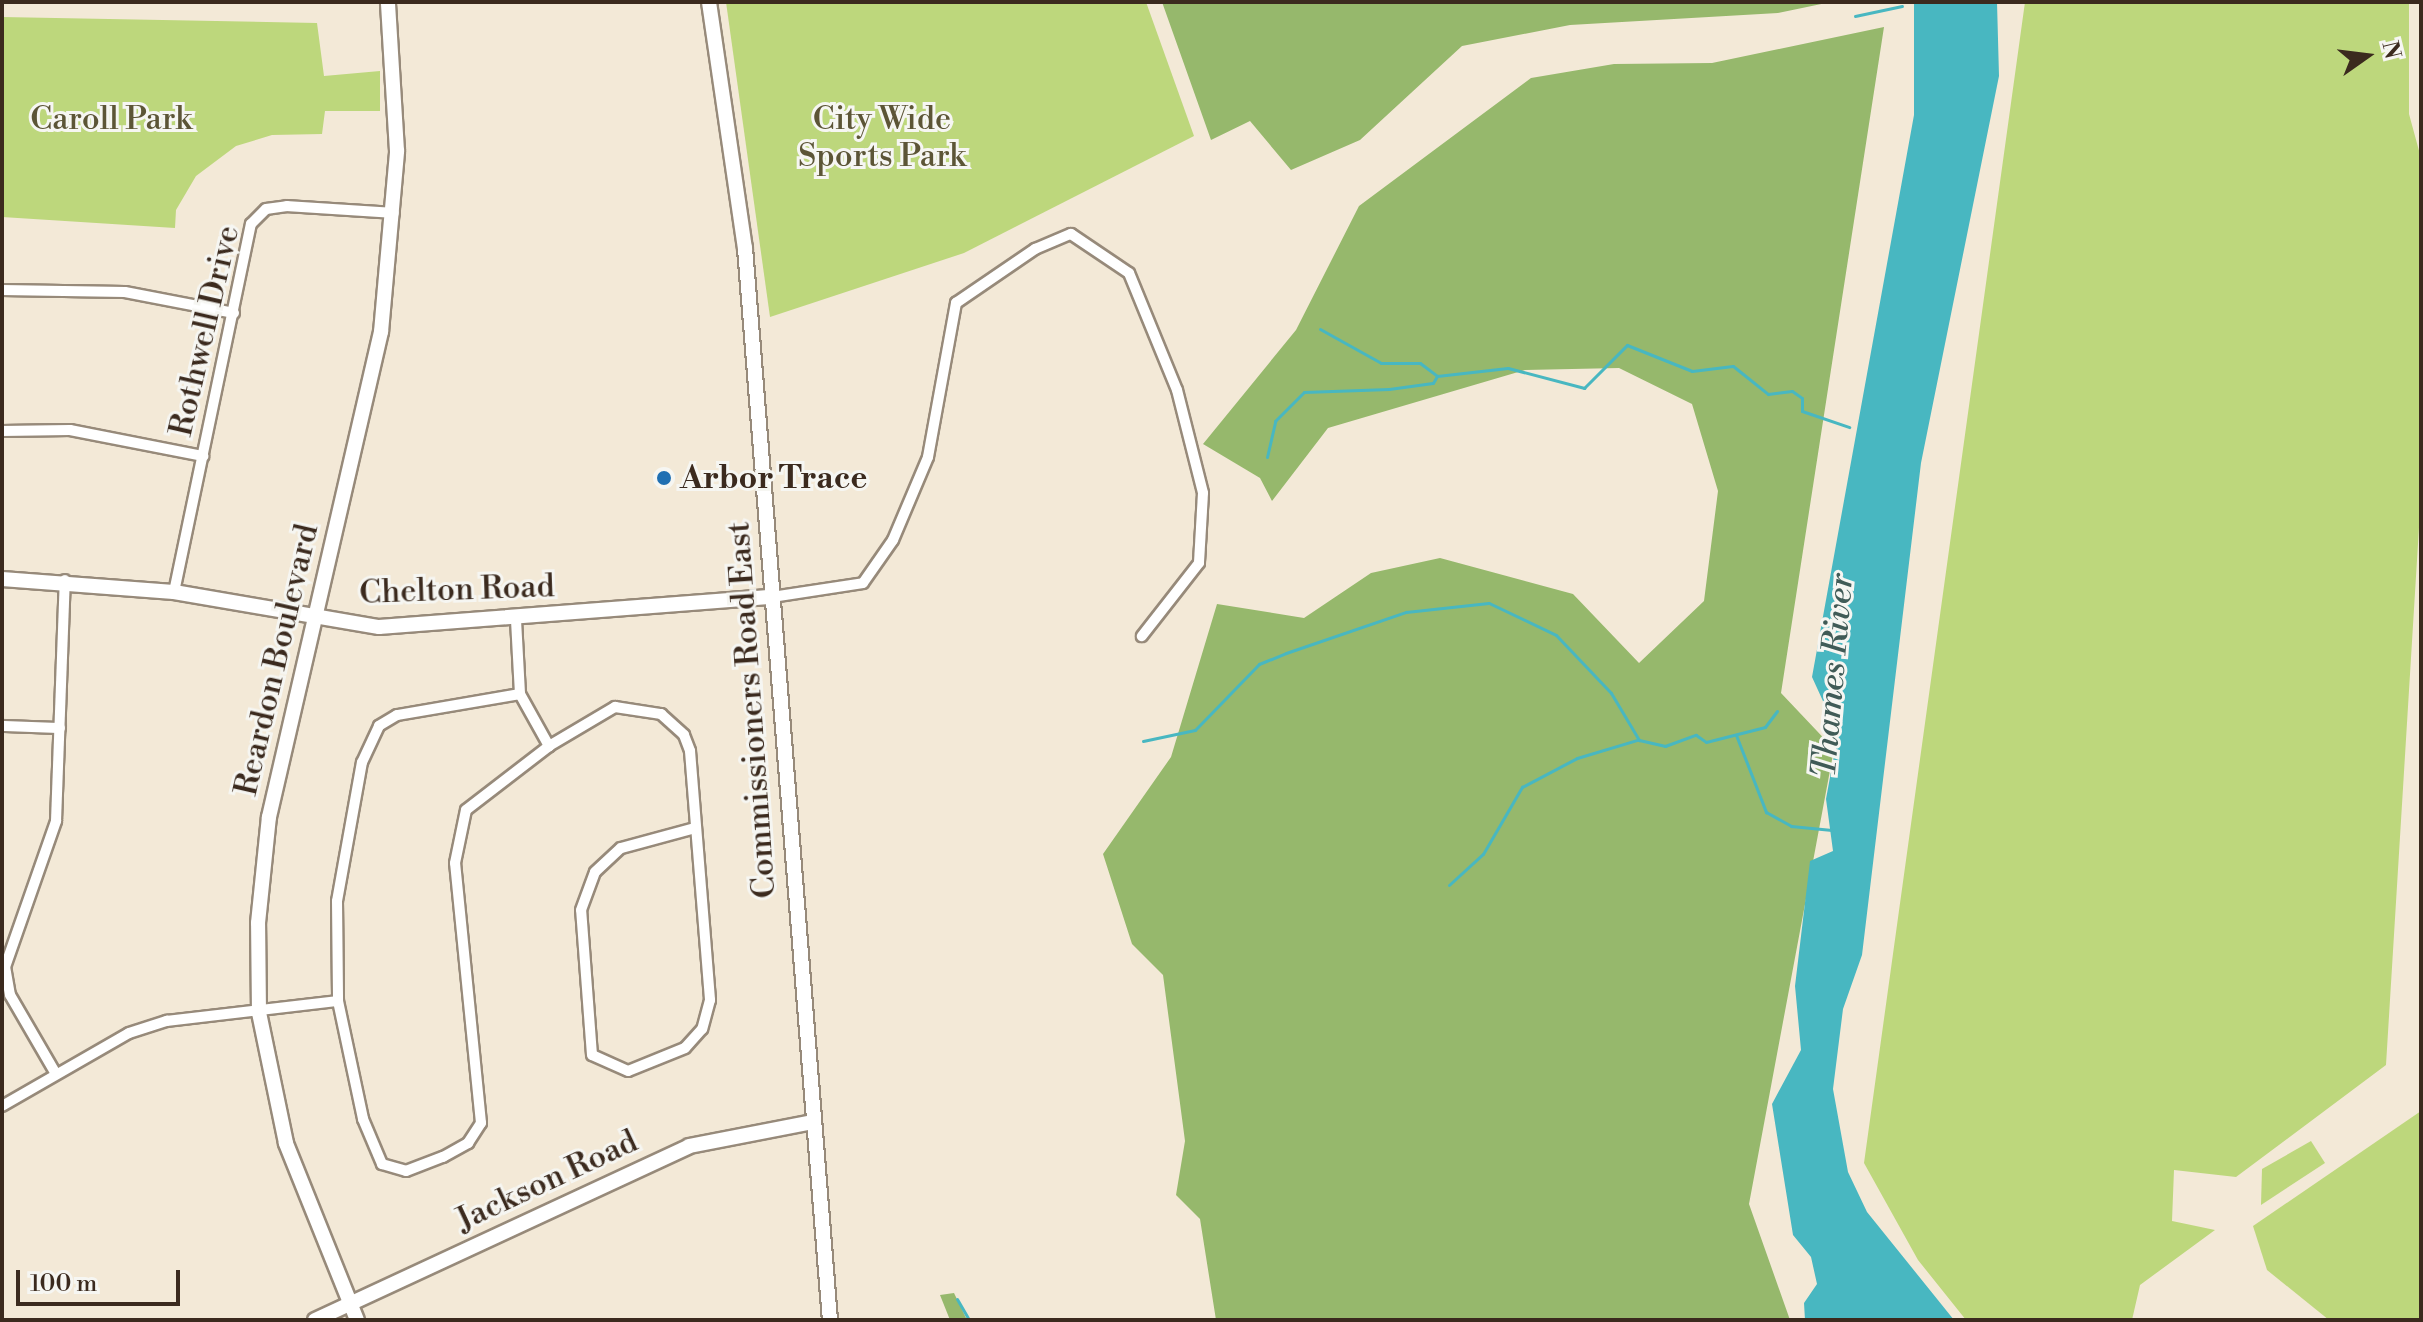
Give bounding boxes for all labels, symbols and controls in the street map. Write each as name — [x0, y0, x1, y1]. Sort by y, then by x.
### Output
north arrow — [2327, 16, 2407, 96]
text: N — [2376, 38, 2406, 62]
park label: Caroll Park — [30, 100, 192, 138]
park label: City Wide Sports Park — [798, 101, 966, 176]
street label: Rothwell Drive — [162, 222, 248, 440]
place label: Arbor Trace — [680, 459, 867, 497]
marker: Arbor Trace — [655, 469, 673, 487]
street label: Reardon Boulevard — [227, 520, 327, 800]
street label: Commissioners Road East — [720, 520, 784, 900]
street label: Chelton Road — [359, 567, 555, 613]
water label: Thames River — [1805, 572, 1863, 780]
street label: Jackson Road — [450, 1122, 644, 1240]
scale bar — [20, 1254, 184, 1304]
text: 100 m — [30, 1269, 97, 1299]

